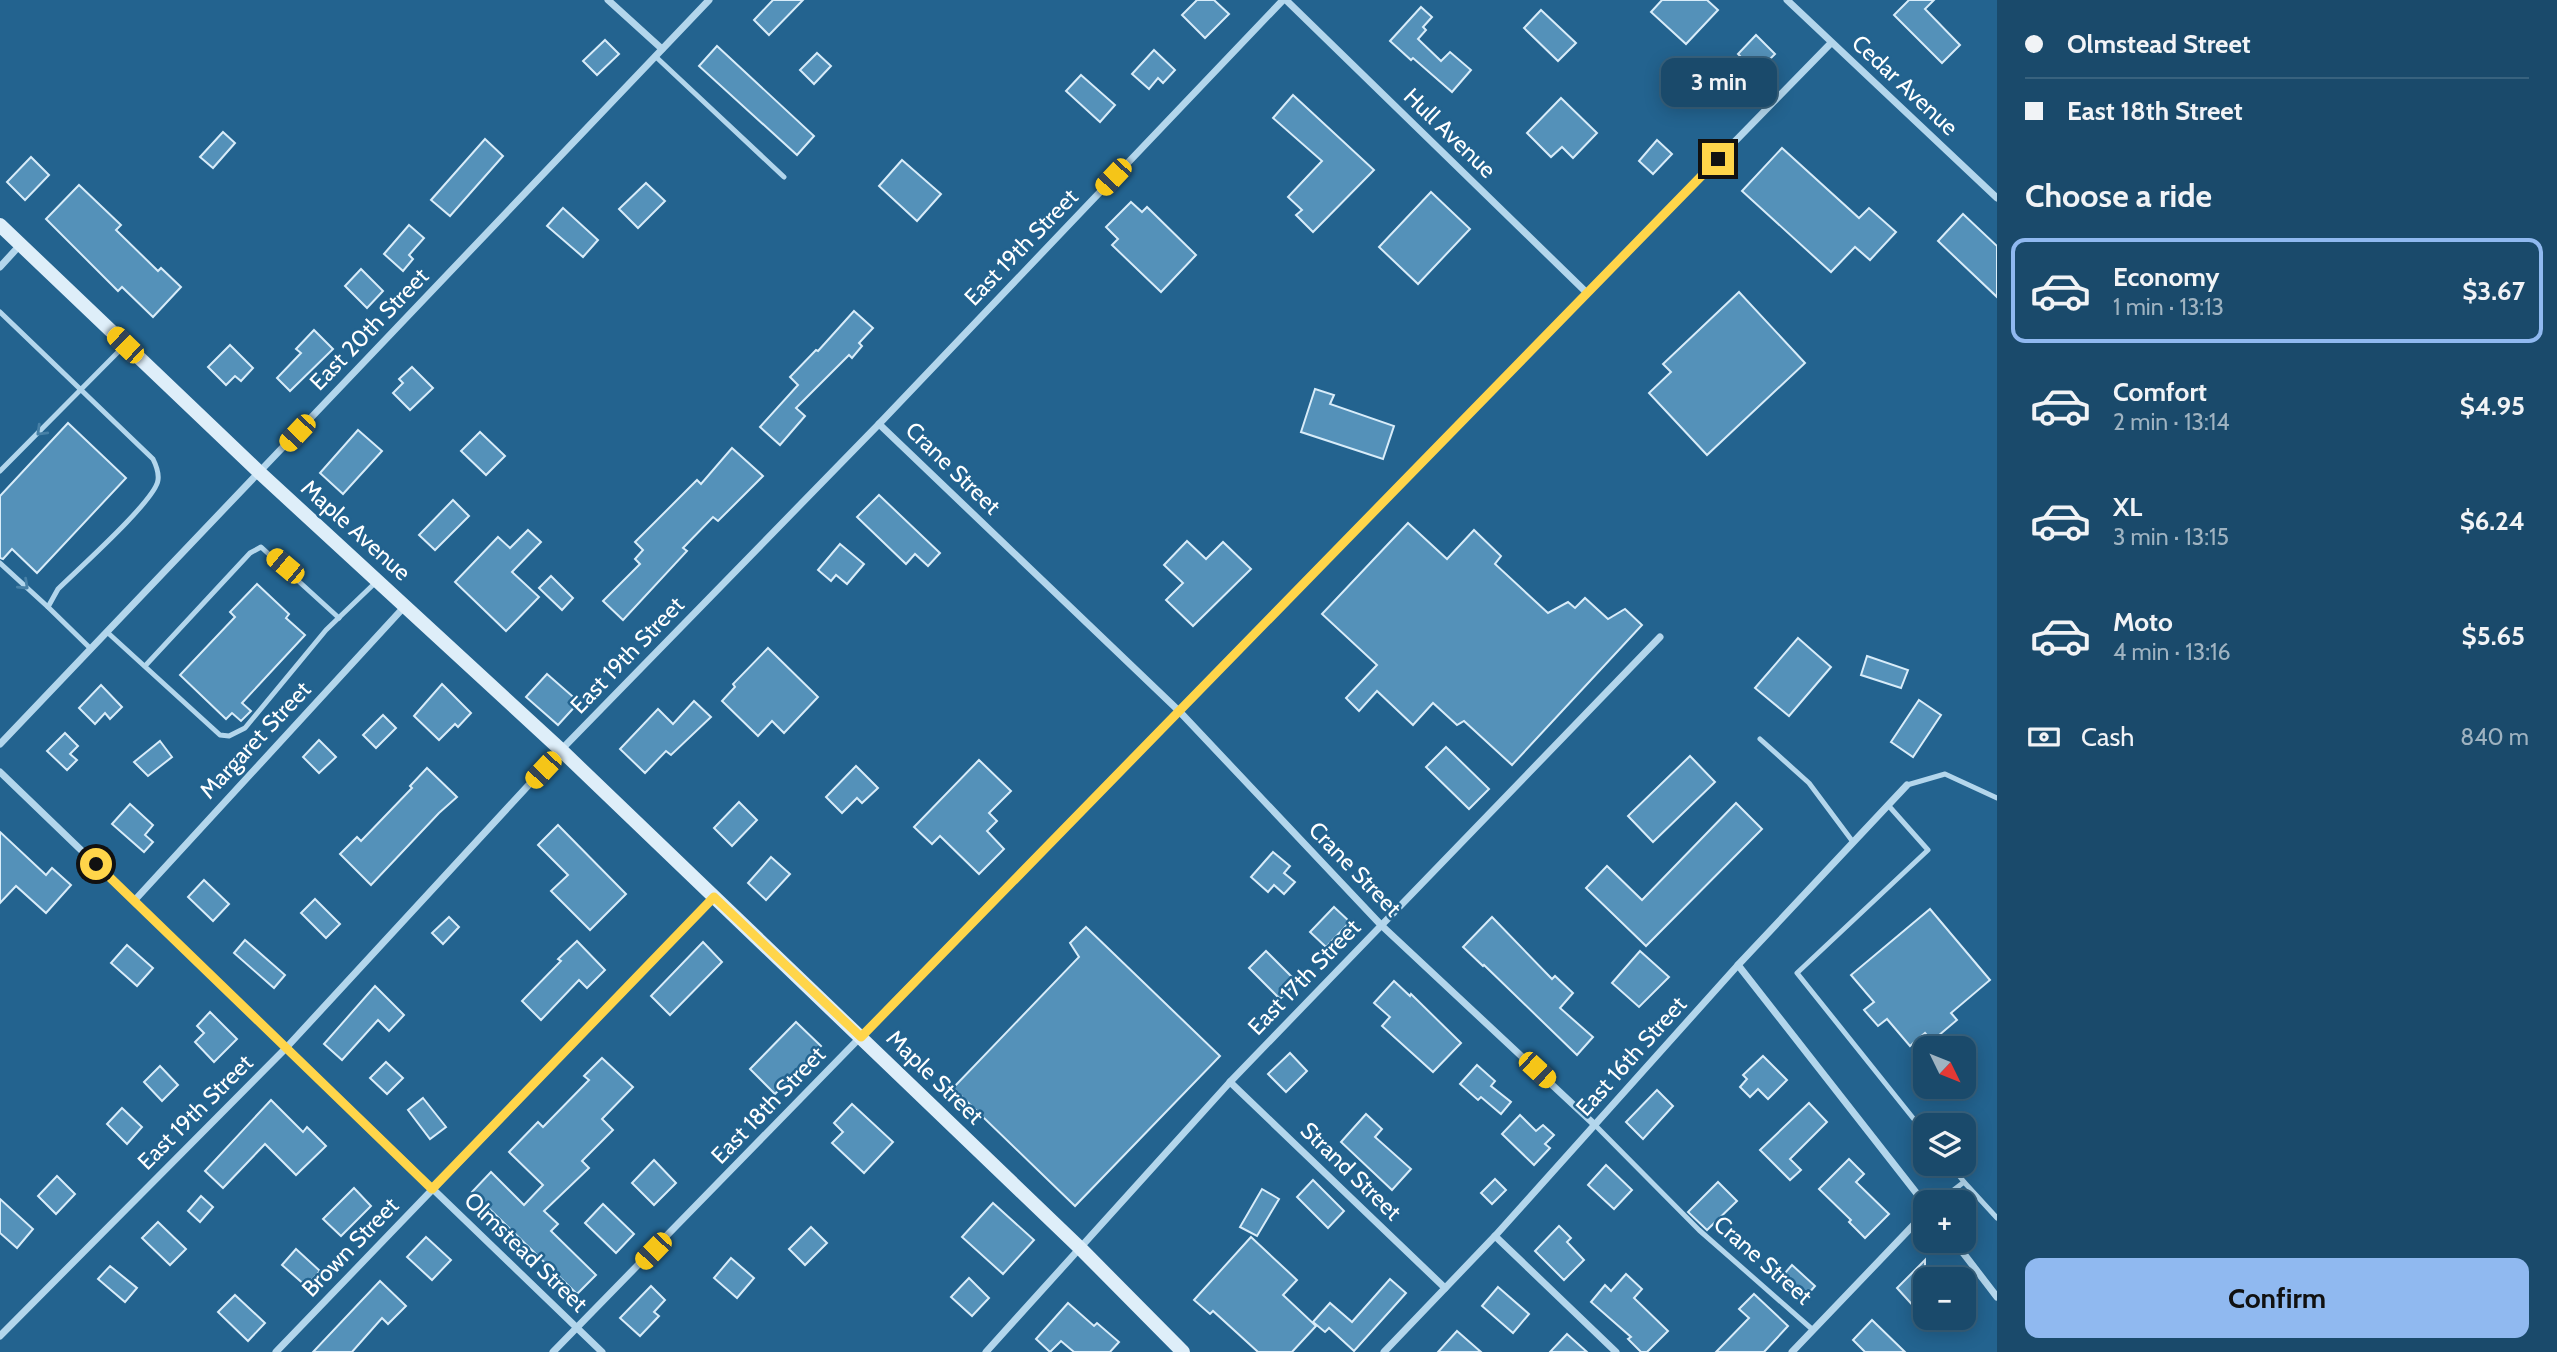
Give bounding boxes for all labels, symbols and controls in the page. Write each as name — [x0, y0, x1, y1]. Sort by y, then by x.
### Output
text: Olmstead Street — [2067, 28, 2251, 60]
street label: Cedar Avenue — [1846, 29, 1964, 141]
callout: 3 min — [1660, 58, 1776, 106]
text: 3 min — [1691, 68, 1747, 96]
street label: Hull Avenue — [1398, 82, 1502, 184]
text: East 18th Street — [2067, 95, 2243, 127]
route end — [1702, 143, 1734, 175]
car — [1091, 154, 1136, 200]
text: Choose a ride — [2025, 176, 2212, 215]
street label: East 19th Street — [958, 183, 1084, 311]
icon: car — [2029, 259, 2092, 322]
text: Economy — [2113, 261, 2219, 293]
street label: East 20th Street — [304, 262, 434, 396]
text: $3.67 — [2462, 275, 2525, 307]
text: 1 min · 13:13 — [2113, 293, 2224, 321]
car — [103, 323, 148, 367]
icon: car — [2029, 374, 2092, 437]
text: Comfort — [2113, 376, 2207, 408]
text: $4.95 — [2460, 390, 2525, 422]
text: 2 min · 13:14 — [2113, 408, 2229, 436]
car — [275, 410, 320, 456]
street label: Crane Street — [900, 416, 1006, 520]
one-way arrow — [36, 422, 49, 435]
street label: Maple Avenue — [296, 474, 417, 587]
icon: car — [2029, 489, 2092, 552]
text: XL — [2113, 491, 2142, 523]
text: $6.24 — [2460, 505, 2525, 537]
text: 3 min · 13:15 — [2113, 523, 2229, 551]
car — [263, 544, 308, 588]
one-way arrow — [16, 576, 29, 589]
street label: East 19th Street — [564, 591, 690, 719]
icon: car — [2029, 604, 2092, 667]
text: Moto — [2113, 606, 2173, 638]
text: $5.65 — [2462, 620, 2525, 652]
text: 4 min · 13:16 — [2113, 638, 2230, 666]
street label: Margaret Street — [194, 675, 317, 804]
icon: cash — [2025, 718, 2063, 756]
text: Cash — [2081, 721, 2134, 753]
text: 840 m — [2460, 723, 2529, 751]
car — [521, 747, 566, 793]
street label: Crane Street — [1303, 816, 1407, 922]
route start — [80, 848, 112, 880]
street label: East 17th Street — [1242, 913, 1366, 1041]
street label: East 16th Street — [1570, 990, 1692, 1122]
street label: Maple Street — [881, 1024, 989, 1130]
north arrow — [1913, 1036, 1976, 1099]
map controls — [1913, 1036, 1976, 1330]
street label: East 18th Street — [705, 1040, 831, 1169]
street label: East 19th Street — [132, 1048, 259, 1175]
car — [1515, 1048, 1560, 1092]
button: layers — [1913, 1113, 1976, 1176]
street label: Strand Street — [1295, 1116, 1407, 1226]
street label: Olmstead Street — [459, 1186, 594, 1318]
button: + — [1913, 1190, 1976, 1253]
street label: Brown Street — [296, 1191, 404, 1302]
street label: Crane Street — [1708, 1210, 1818, 1310]
car — [631, 1229, 676, 1273]
button: Confirm — [2025, 1258, 2529, 1338]
button: − — [1913, 1267, 1976, 1330]

